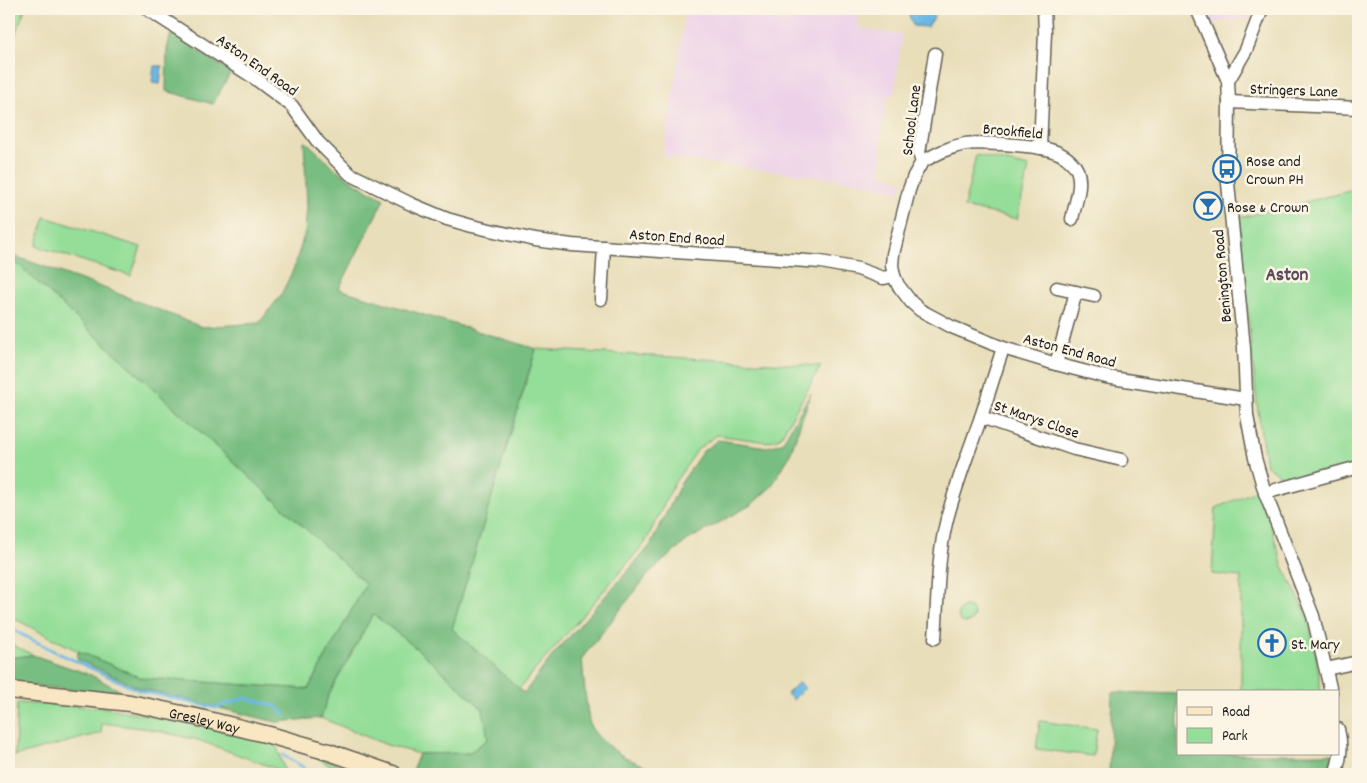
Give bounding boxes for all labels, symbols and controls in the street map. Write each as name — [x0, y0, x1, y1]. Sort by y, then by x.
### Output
street label: Aston End Road — [211, 29, 302, 103]
street label: Stringers Lane — [1249, 78, 1338, 105]
street label: School Lane — [897, 84, 928, 157]
street label: Brookfield — [982, 118, 1044, 147]
place label: Rose and Crown PH — [1246, 151, 1304, 192]
bus stop icon: Rose and Crown PH — [1212, 154, 1242, 184]
bar icon: Rose & Crown — [1193, 191, 1223, 221]
place label: Rose & Crown — [1227, 197, 1309, 220]
street label: Aston End Road — [628, 224, 725, 253]
street label: Benington Road — [1208, 228, 1239, 323]
district label: Aston — [1266, 263, 1309, 290]
street label: Aston End Road — [1020, 328, 1118, 375]
street label: St Marys Close — [990, 395, 1082, 446]
church icon: St. Mary — [1257, 628, 1287, 658]
place label: St. Mary — [1291, 634, 1340, 657]
legend — [1177, 690, 1340, 756]
text: Road — [1222, 702, 1250, 724]
street label: Gresley Way — [167, 703, 242, 741]
text: Park — [1222, 726, 1248, 748]

